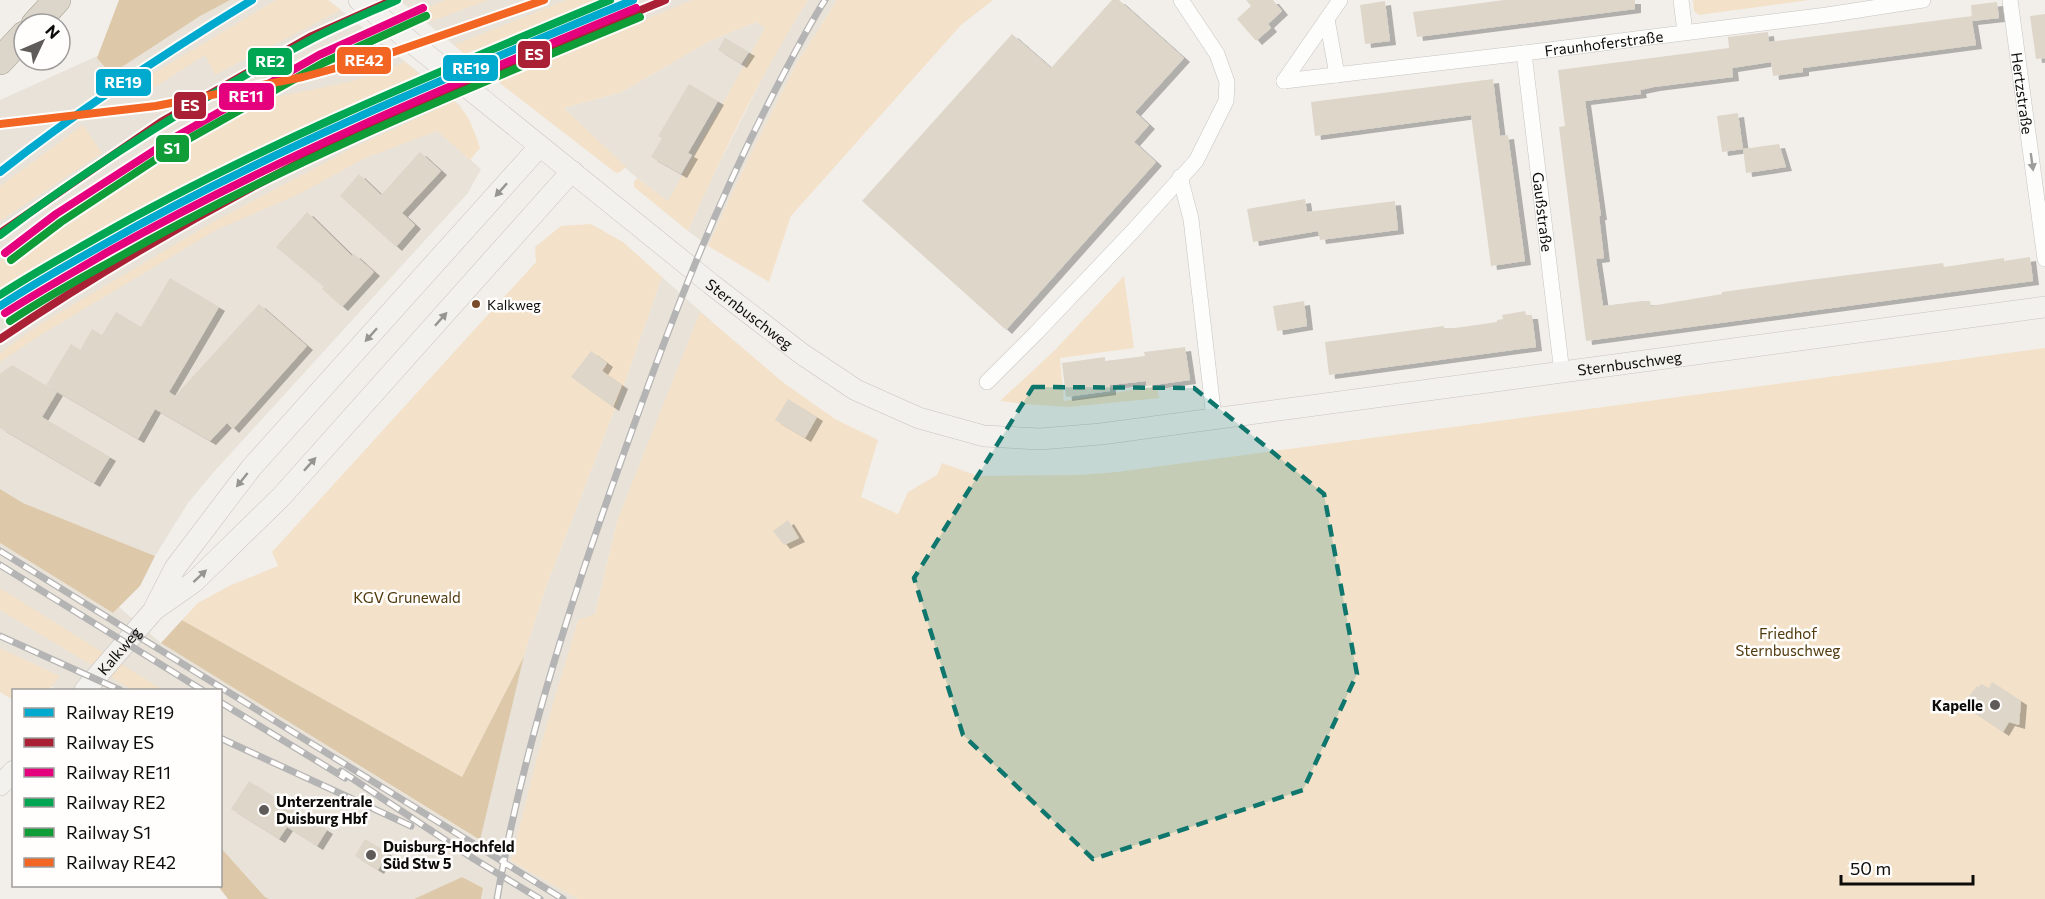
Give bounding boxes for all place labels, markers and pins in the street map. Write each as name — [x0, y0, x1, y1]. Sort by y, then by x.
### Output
place label: Kalkweg — [487, 296, 541, 313]
marker: Kalkweg — [470, 298, 482, 310]
place label: Kapelle — [1932, 696, 1983, 714]
marker: Kapelle — [1988, 698, 2002, 712]
place label: Unterzentrale Duisburg Hbf — [276, 792, 373, 827]
marker: Unterzentrale Duisburg Hbf — [257, 803, 271, 817]
place label: Duisburg-Hochfeld Süd Stw 5 — [383, 837, 515, 872]
marker: Duisburg-Hochfeld Süd Stw 5 — [364, 848, 378, 862]

